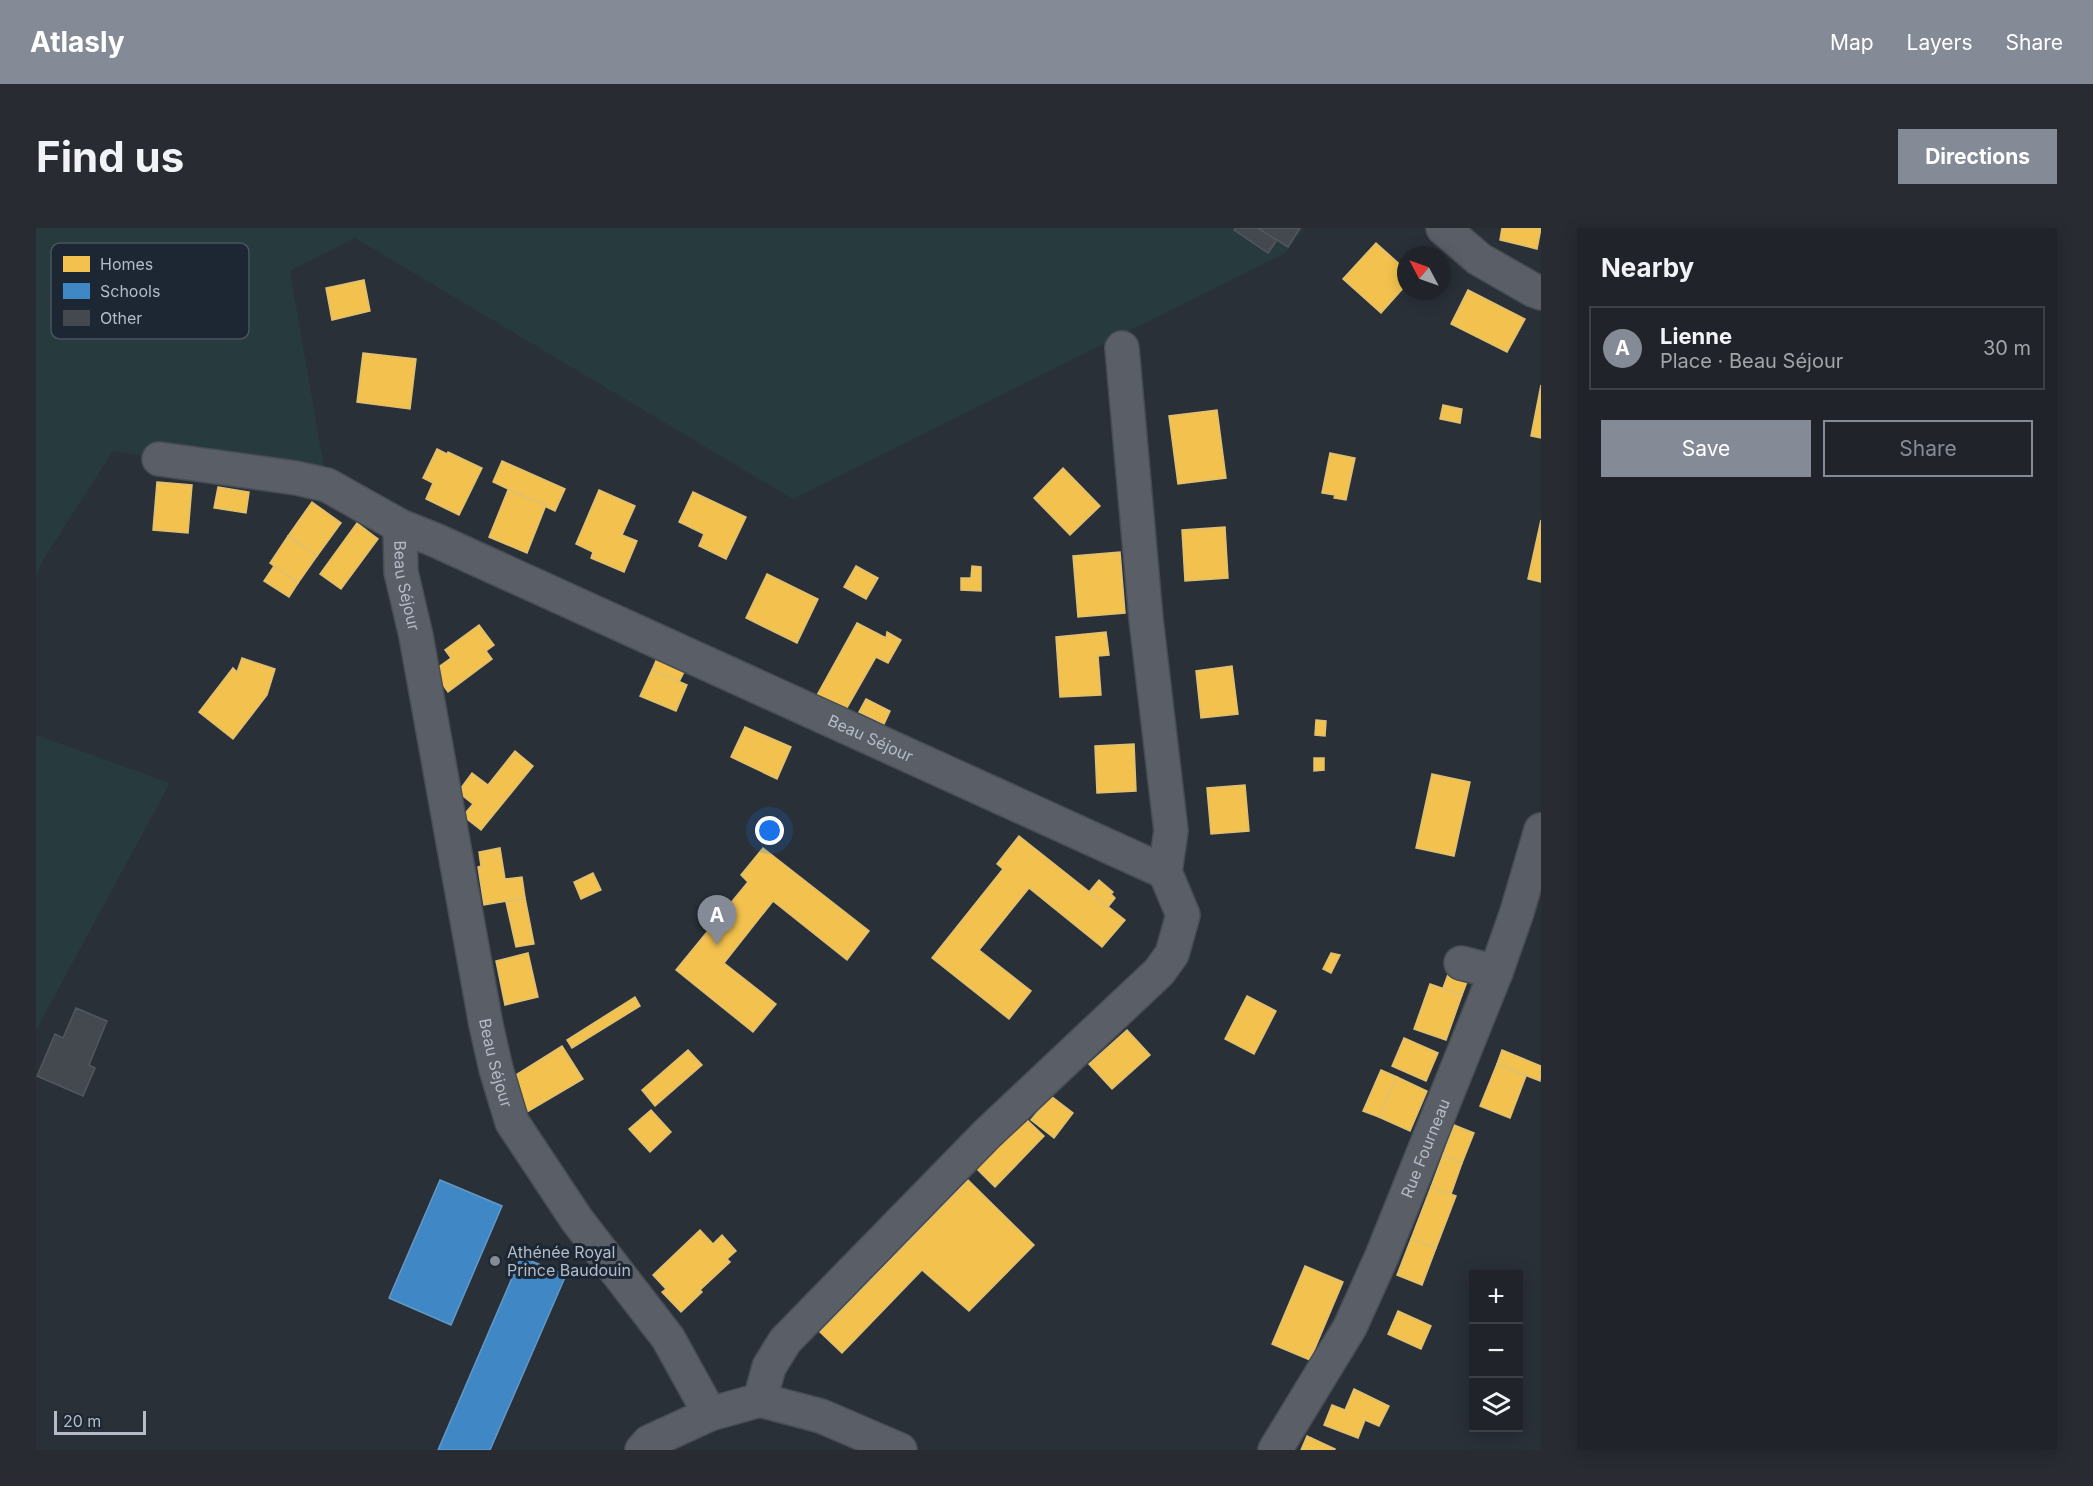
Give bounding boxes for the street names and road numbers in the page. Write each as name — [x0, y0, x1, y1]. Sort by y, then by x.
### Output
street label: Beau Séjour — [390, 540, 424, 632]
street label: Beau Séjour — [825, 710, 916, 766]
street label: Beau Séjour — [475, 1017, 517, 1110]
street label: Rue Fourneau — [1396, 1096, 1454, 1201]

